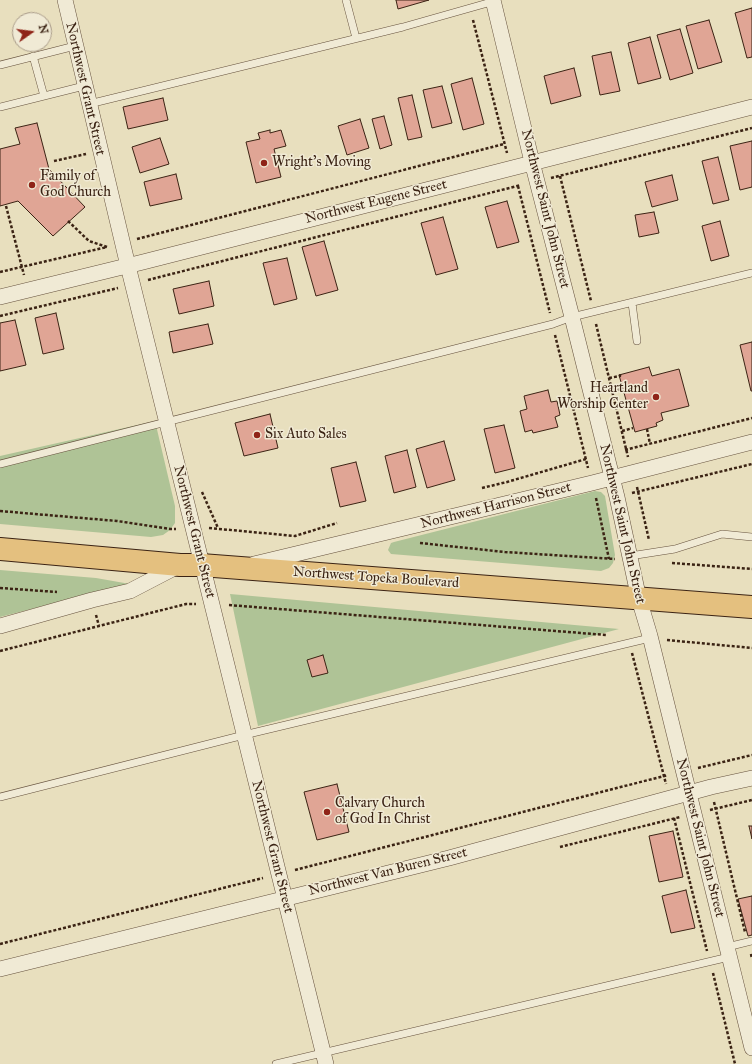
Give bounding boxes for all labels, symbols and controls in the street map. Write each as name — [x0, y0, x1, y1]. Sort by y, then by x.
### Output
north arrow — [12, 12, 52, 52]
street label: Northwest Grant Street — [61, 21, 109, 157]
text: N — [36, 23, 51, 35]
street label: Northwest Saint John Street — [517, 128, 573, 290]
place label: Wright's Moving — [272, 155, 371, 171]
marker: Wright's Moving — [259, 158, 269, 168]
place label: Family of God Church — [40, 169, 111, 202]
street label: Northwest Eugene Street — [303, 176, 449, 228]
marker: Family of God Church — [27, 180, 37, 190]
place label: Heartland Worship Center — [557, 381, 648, 414]
marker: Heartland Worship Center — [651, 392, 661, 402]
place label: Six Auto Sales — [265, 427, 347, 443]
marker: Six Auto Sales — [252, 430, 262, 440]
street label: Northwest Saint John Street — [595, 442, 649, 606]
street label: Northwest Grant Street — [169, 464, 219, 600]
street label: Northwest Harrison Street — [419, 479, 573, 533]
street label: Northwest Topeka Boulevard — [292, 564, 460, 592]
street label: Northwest Saint John Street — [672, 757, 728, 919]
street label: Northwest Grant Street — [247, 779, 297, 915]
place label: Calvary Church of God In Christ — [335, 796, 430, 828]
marker: Calvary Church of God In Christ — [322, 807, 332, 817]
street label: Northwest Van Buren Street — [307, 844, 469, 900]

